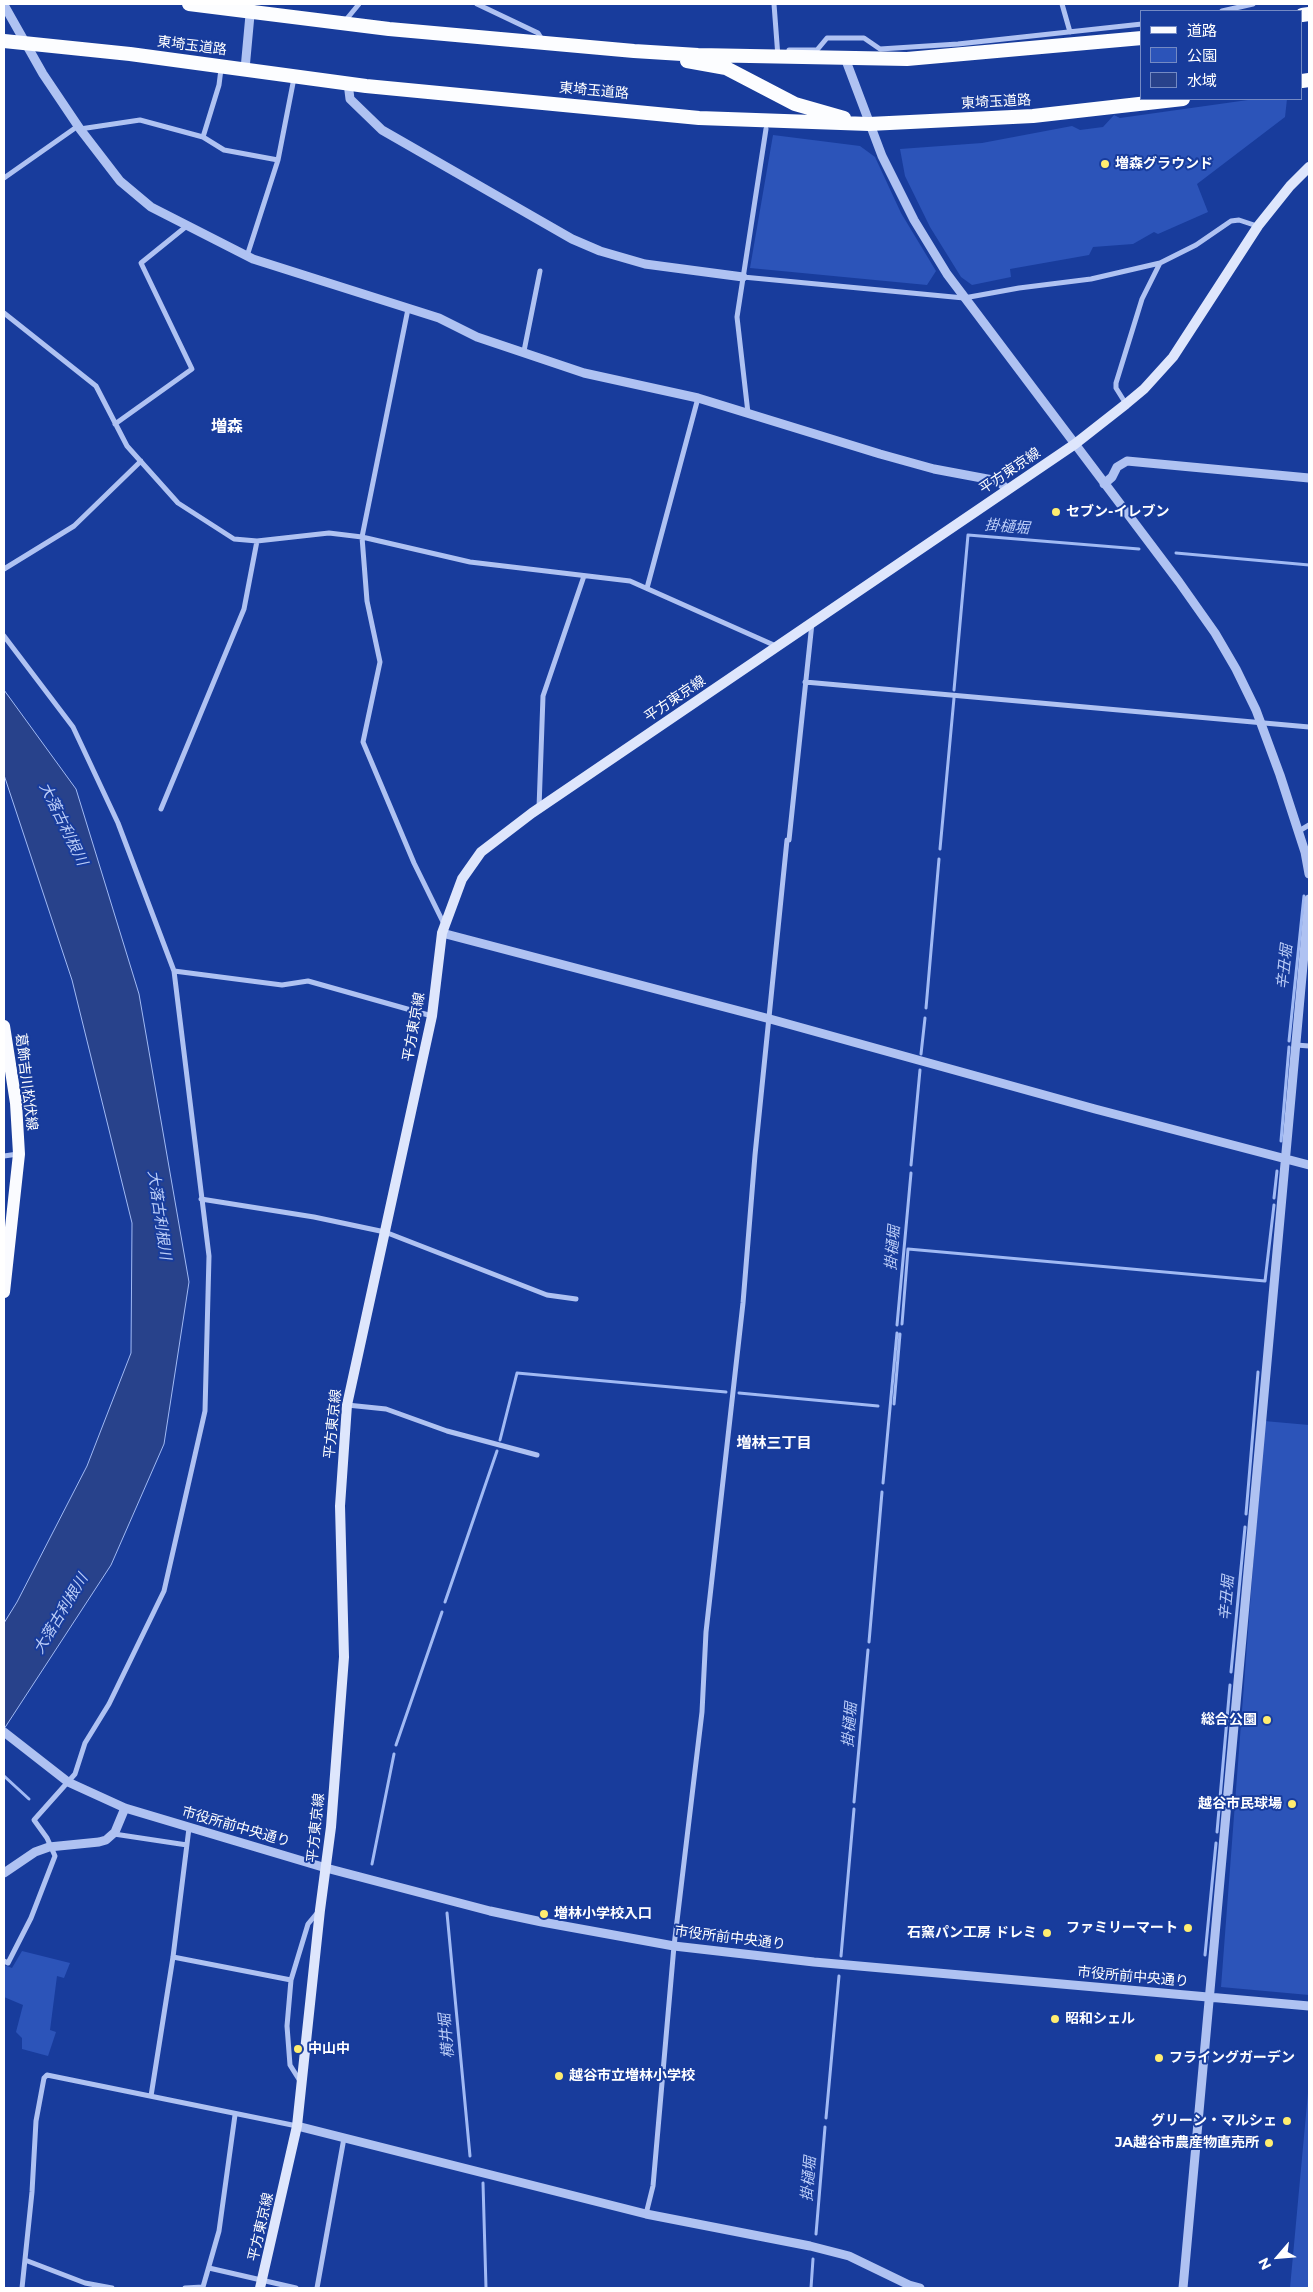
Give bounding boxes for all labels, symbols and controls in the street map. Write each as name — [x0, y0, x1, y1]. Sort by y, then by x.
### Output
legend — [1140, 10, 1303, 100]
text: 道路 — [1187, 21, 1217, 40]
street label: 東埼玉道路 — [156, 33, 228, 59]
text: 公園 — [1187, 46, 1217, 65]
text: 水域 — [1187, 71, 1217, 90]
street label: 東埼玉道路 — [558, 80, 630, 102]
street label: 東埼玉道路 — [961, 92, 1031, 112]
place label: 増森グラウンド — [1115, 156, 1213, 172]
marker: 増森グラウンド — [1099, 158, 1111, 170]
district label: 増森 — [211, 417, 243, 437]
street label: 平方東京線 — [976, 444, 1044, 498]
place label: セブン-イレブン — [1066, 504, 1169, 520]
marker: セブン-イレブン — [1050, 506, 1062, 518]
water label: 掛樋堀 — [984, 516, 1030, 538]
street label: 平方東京線 — [641, 672, 709, 726]
water label: 大落古利根川 — [35, 780, 91, 868]
water label: 辛丑堀 — [1274, 944, 1296, 990]
street label: 平方東京線 — [400, 991, 428, 1063]
street label: 葛飾吉川松伏線 — [12, 1032, 40, 1132]
water label: 大落古利根川 — [144, 1169, 174, 1261]
water label: 掛樋堀 — [882, 1225, 904, 1271]
street label: 平方東京線 — [321, 1388, 345, 1460]
district label: 増林三丁目 — [737, 1435, 811, 1453]
water label: 大落古利根川 — [30, 1571, 92, 1657]
water label: 辛丑堀 — [1216, 1575, 1238, 1621]
water label: 掛樋堀 — [839, 1702, 861, 1748]
place label: 総合公園 — [1201, 1712, 1257, 1728]
marker: 総合公園 — [1261, 1714, 1273, 1726]
street label: 平方東京線 — [304, 1792, 328, 1864]
place label: 越谷市民球場 — [1198, 1796, 1282, 1812]
marker: 越谷市民球場 — [1286, 1798, 1298, 1810]
street label: 市役所前中央通り — [180, 1803, 292, 1851]
place label: 増林小学校入口 — [554, 1906, 652, 1922]
marker: 増林小学校入口 — [538, 1908, 550, 1920]
place label: ファミリーマート — [1066, 1920, 1178, 1936]
marker: ファミリーマート — [1182, 1922, 1194, 1934]
street label: 市役所前中央通り — [673, 1923, 787, 1953]
place label: 石窯パン工房 ドレミ — [907, 1925, 1037, 1941]
marker: 石窯パン工房 ドレミ — [1041, 1927, 1053, 1939]
street label: 市役所前中央通り — [1076, 1964, 1190, 1990]
place label: 昭和シェル — [1065, 2011, 1135, 2027]
water label: 横井堀 — [436, 2013, 458, 2059]
marker: 昭和シェル — [1049, 2013, 1061, 2025]
place label: 中山中 — [308, 2041, 350, 2057]
marker: 中山中 — [292, 2043, 304, 2055]
place label: フライングガーデン — [1169, 2050, 1295, 2066]
marker: フライングガーデン — [1153, 2052, 1165, 2064]
place label: 越谷市立増林小学校 — [569, 2068, 695, 2084]
marker: 越谷市立増林小学校 — [553, 2070, 565, 2082]
place label: グリーン・マルシェ — [1151, 2113, 1277, 2129]
marker: グリーン・マルシェ — [1281, 2115, 1293, 2127]
place label: JA越谷市農産物直売所 — [1115, 2135, 1259, 2151]
marker: JA越谷市農産物直売所 — [1263, 2137, 1275, 2149]
water label: 掛樋堀 — [798, 2156, 820, 2202]
street label: 平方東京線 — [245, 2191, 277, 2263]
north arrow — [1253, 2232, 1303, 2282]
text: N — [1254, 2255, 1275, 2273]

